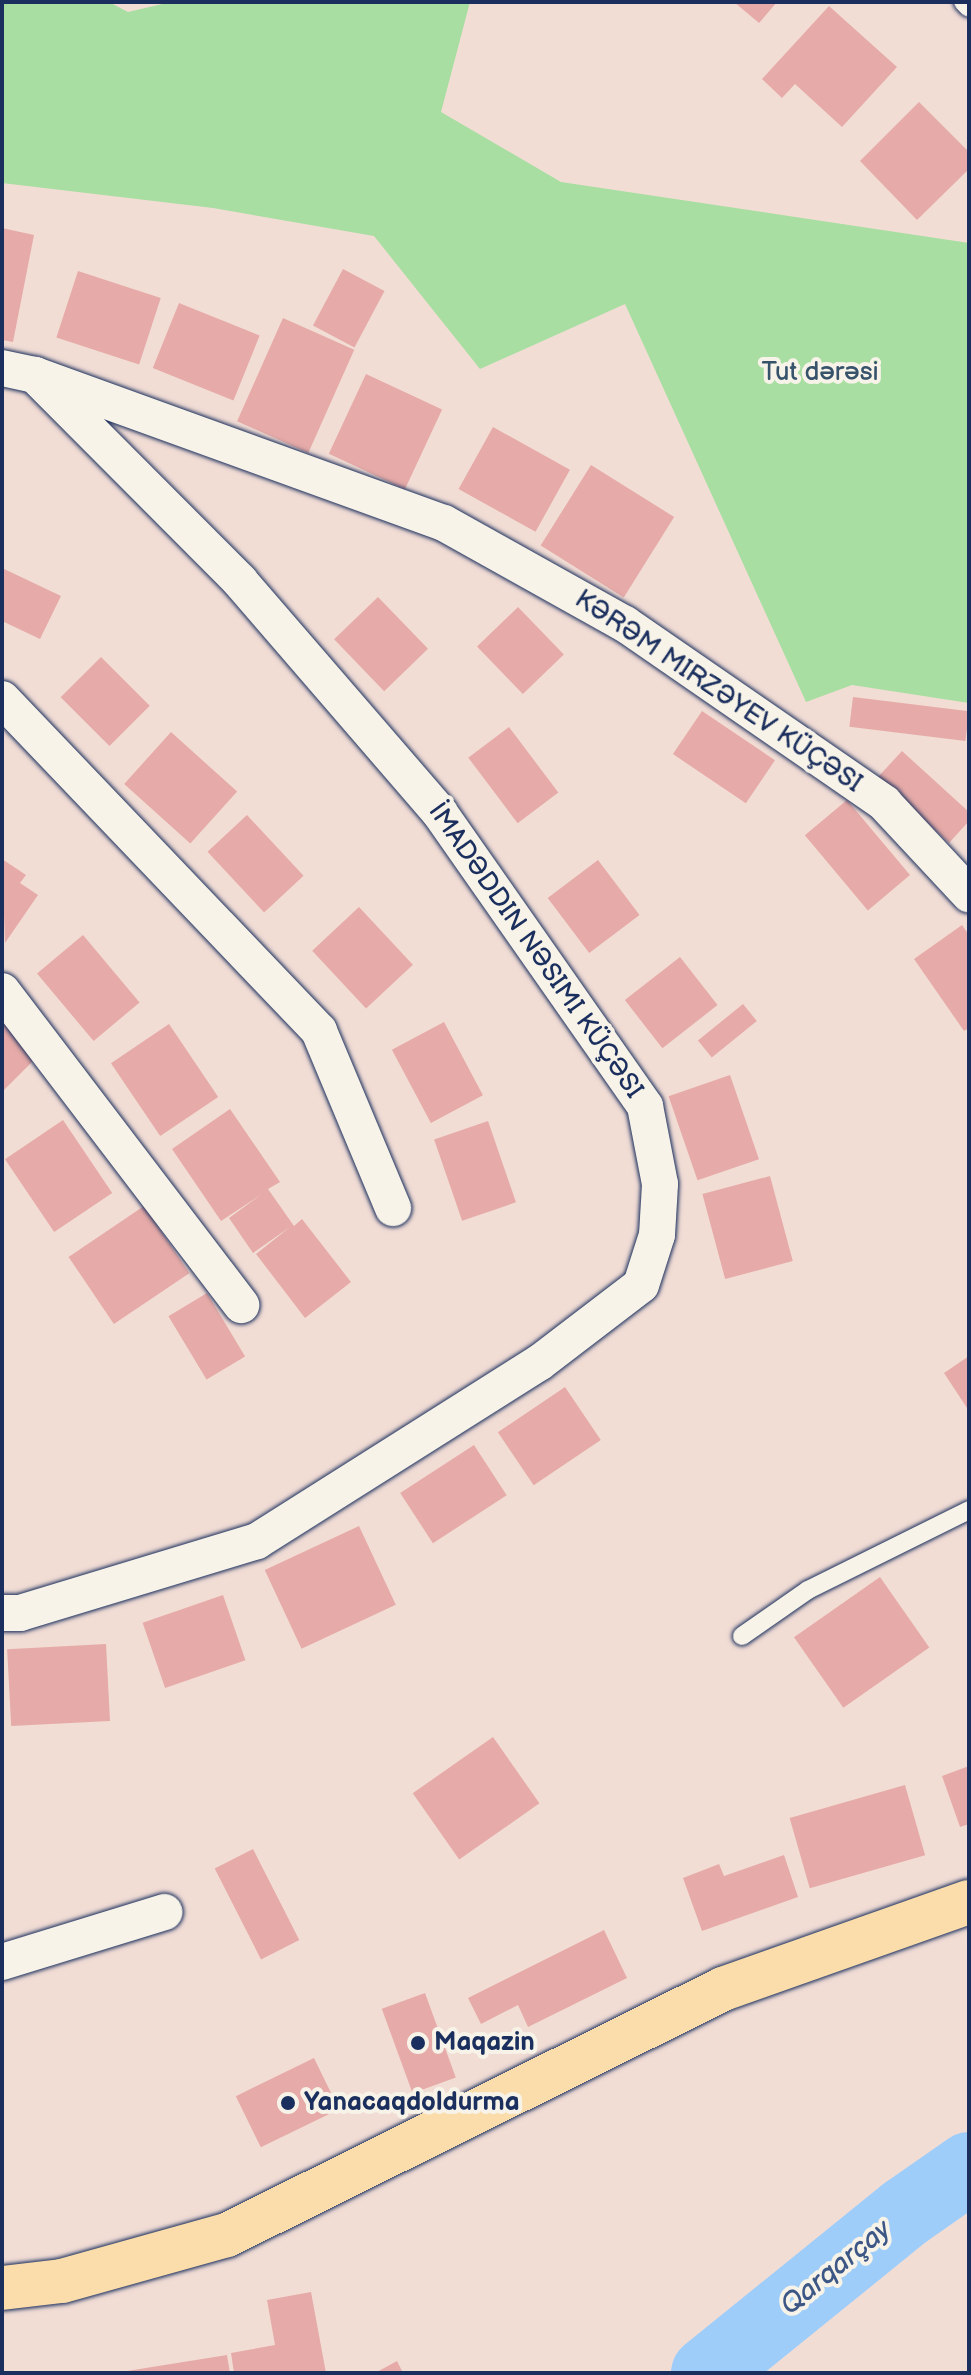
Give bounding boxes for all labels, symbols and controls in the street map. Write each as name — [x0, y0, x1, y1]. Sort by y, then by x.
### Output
park label: Tut dərəsi — [761, 357, 879, 389]
street label: KƏRƏM MIRZƏYEV KÜÇƏSI — [569, 584, 867, 800]
street label: İMADƏDDIN NƏSIMI KÜÇƏSI — [421, 797, 649, 1105]
place label: Maqazin — [434, 2027, 535, 2059]
marker: Maqazin — [409, 2034, 427, 2052]
place label: Yanacaqdoldurma — [304, 2087, 520, 2119]
marker: Yanacaqdoldurma — [279, 2094, 297, 2112]
water label: Qarqarçay — [774, 2213, 898, 2323]

